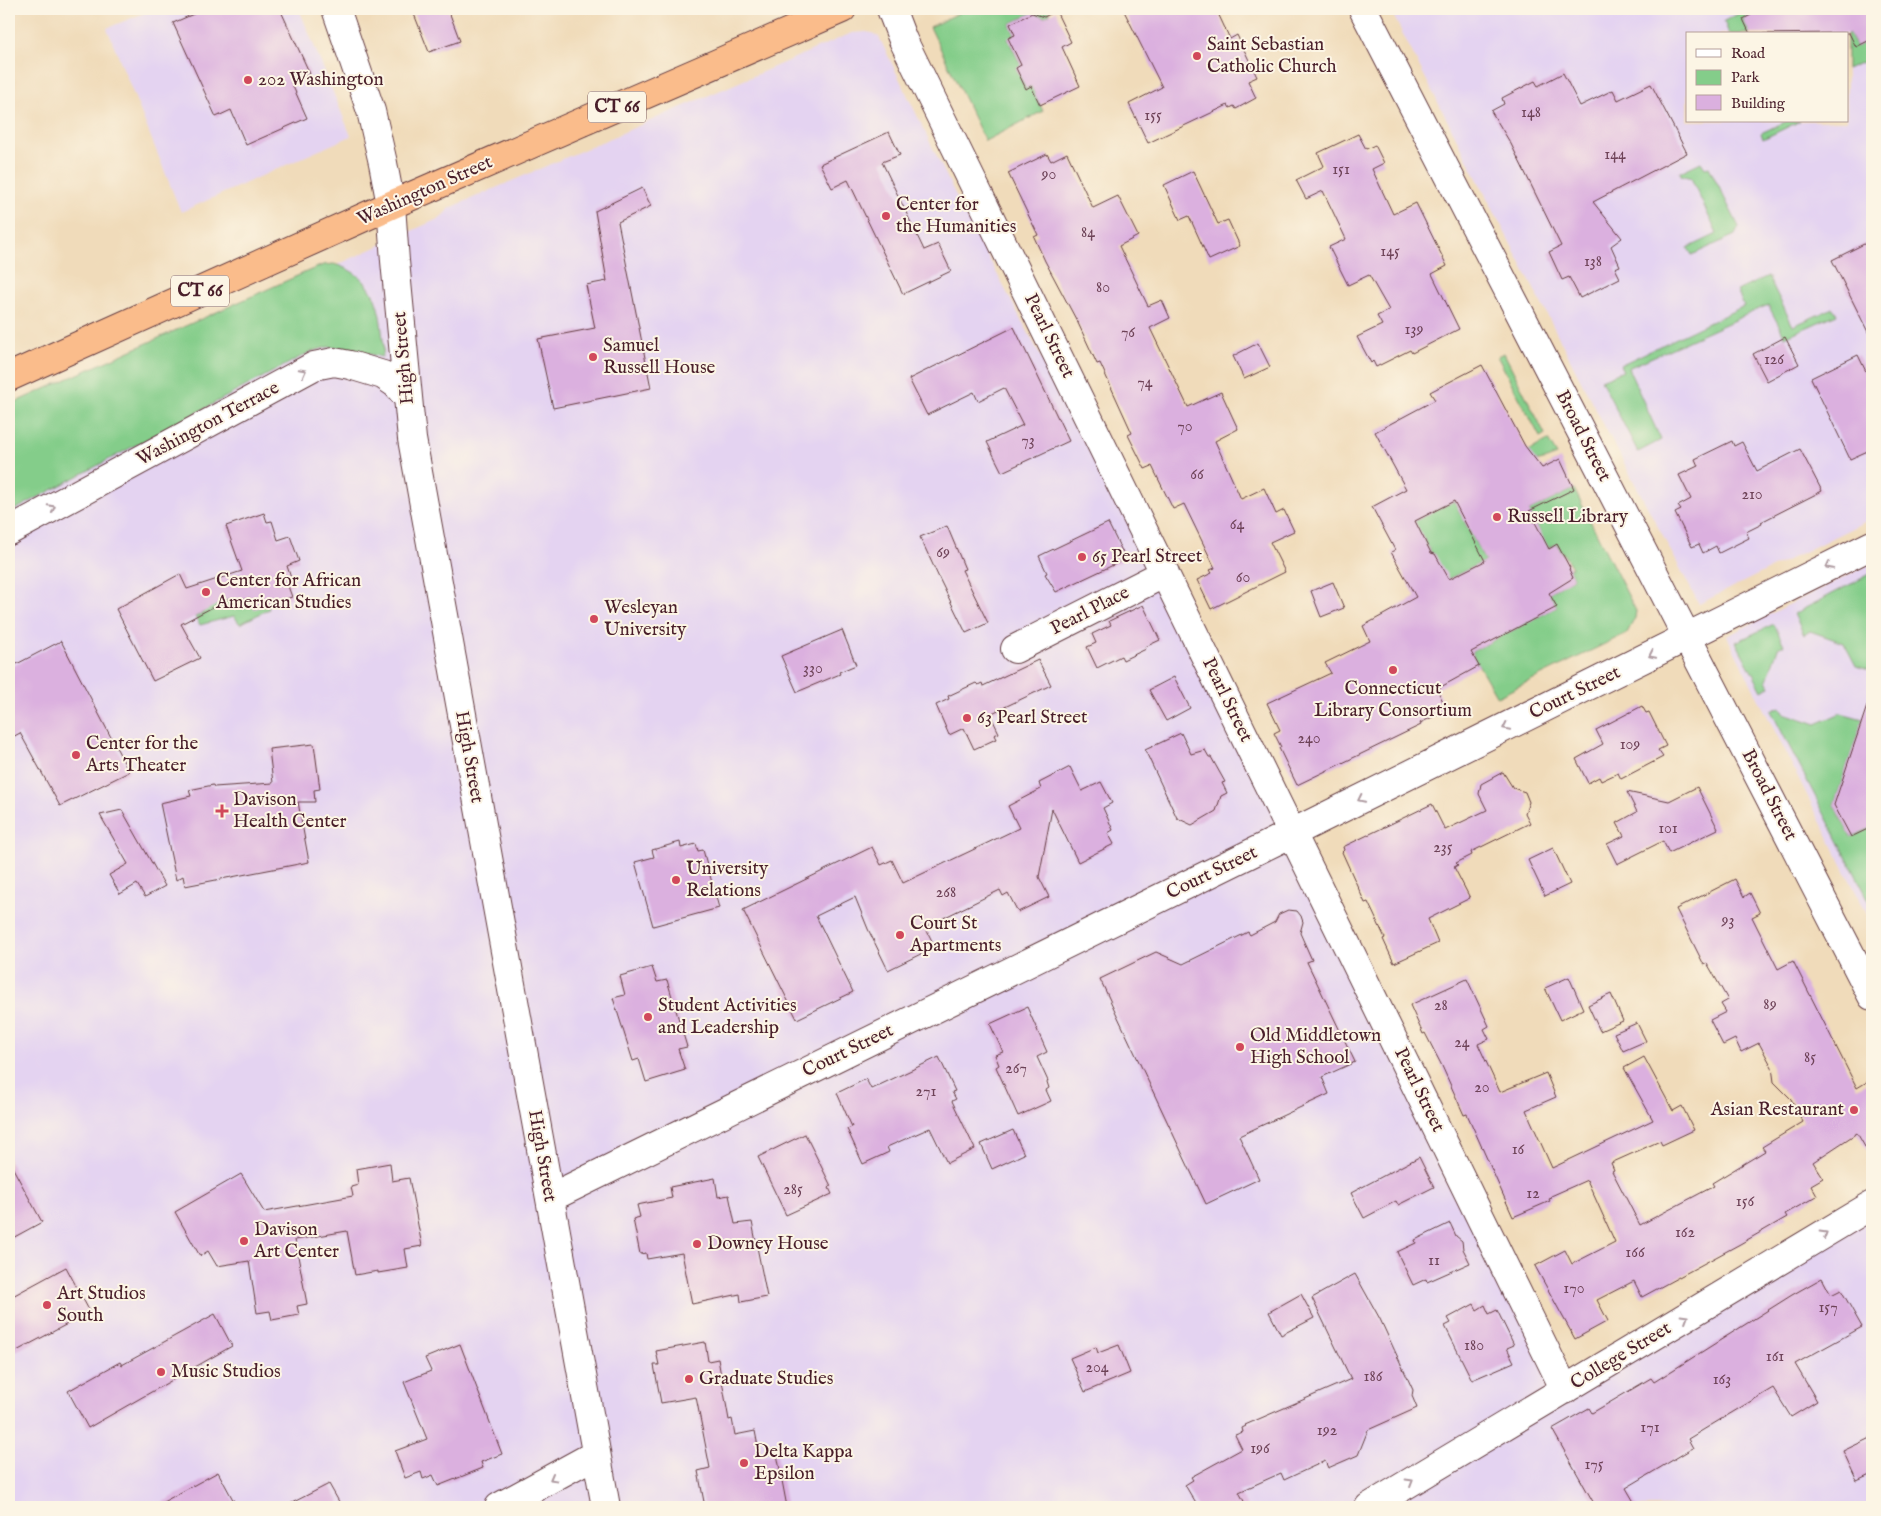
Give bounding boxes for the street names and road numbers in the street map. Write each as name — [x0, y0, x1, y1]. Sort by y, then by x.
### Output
road number: CT 66 — [588, 91, 646, 122]
street label: Washington Street — [354, 150, 497, 232]
road number: CT 66 — [171, 276, 229, 306]
street label: Pearl Street — [1018, 290, 1080, 383]
street label: High Street — [388, 310, 420, 405]
street label: Washington Terrace — [132, 376, 284, 472]
street label: Broad Street — [1550, 386, 1616, 486]
street label: Pearl Place — [1047, 581, 1134, 641]
street label: Pearl Street — [1196, 654, 1258, 747]
street label: Court Street — [1525, 660, 1625, 725]
street label: High Street — [449, 709, 489, 805]
street label: Broad Street — [1736, 745, 1802, 845]
street label: Court Street — [1162, 840, 1262, 905]
street label: Court Street — [798, 1018, 898, 1083]
street label: Pearl Street — [1388, 1044, 1450, 1137]
street label: High Street — [522, 1108, 562, 1204]
street label: College Street — [1566, 1316, 1676, 1395]

